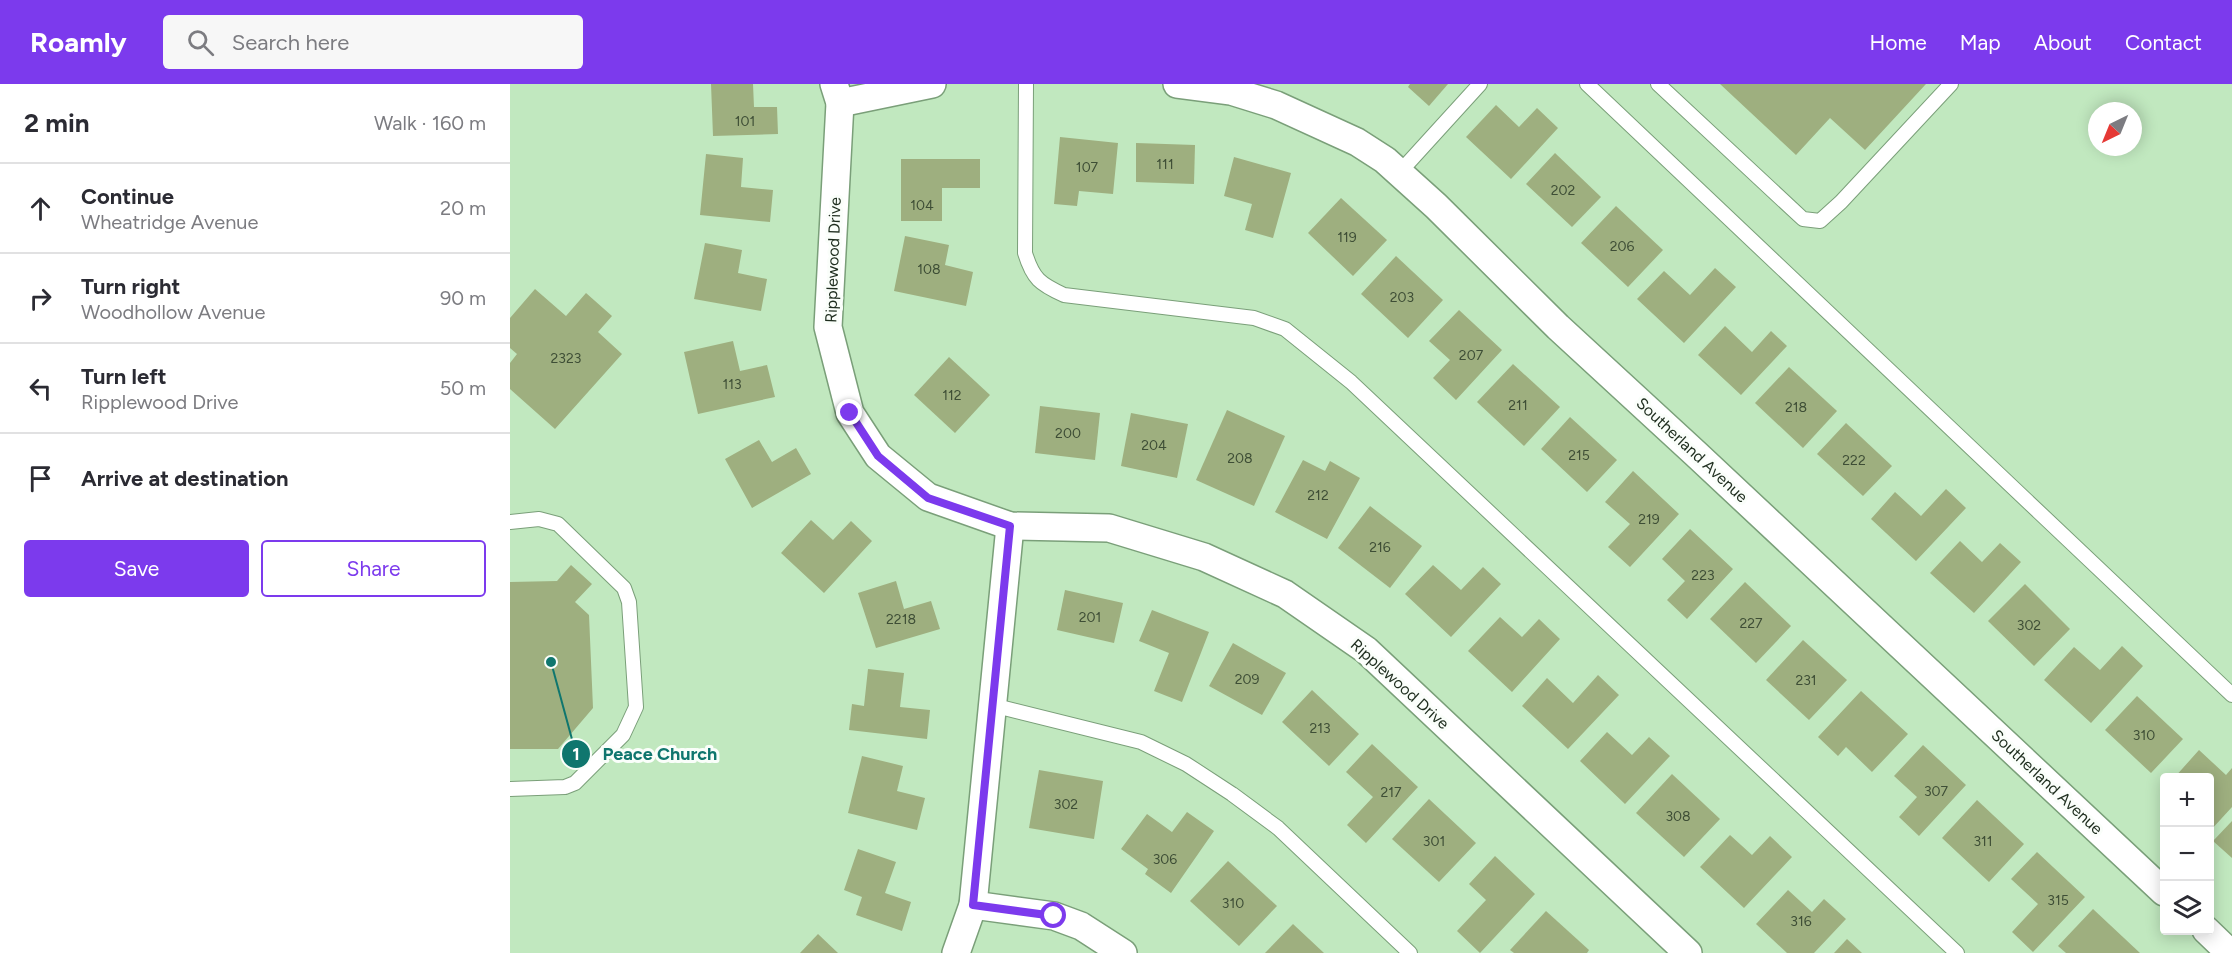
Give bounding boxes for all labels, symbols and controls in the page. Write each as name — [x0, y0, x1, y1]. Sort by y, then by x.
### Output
search box — [163, 15, 583, 69]
text: Roamly — [30, 25, 127, 59]
icon: search — [184, 26, 217, 59]
text: Search here — [232, 29, 349, 56]
text: Home — [1870, 30, 1927, 55]
text: Map — [1960, 30, 2001, 55]
text: About — [2034, 30, 2092, 55]
text: Contact — [2125, 30, 2202, 55]
north arrow — [2088, 102, 2142, 156]
text: 2 min — [24, 107, 90, 139]
text: Walk · 160 m — [374, 111, 486, 135]
house number: 101 — [735, 113, 755, 130]
house number: 111 — [1156, 156, 1174, 173]
house number: 107 — [1076, 159, 1099, 176]
house number: 202 — [1551, 182, 1575, 199]
text: Continue — [81, 183, 174, 210]
icon: ahead — [24, 192, 57, 225]
text: 20 m — [440, 196, 486, 220]
street label: Ripplewood Drive — [821, 196, 845, 323]
house number: 104 — [910, 197, 934, 214]
text: Wheatridge Avenue — [81, 210, 258, 234]
house number: 119 — [1337, 229, 1357, 246]
house number: 206 — [1610, 238, 1634, 255]
house number: 108 — [917, 261, 941, 278]
text: Turn right — [81, 273, 180, 300]
icon: right — [24, 282, 57, 315]
text: 90 m — [440, 286, 486, 310]
house number: 203 — [1390, 289, 1414, 306]
text: Woodhollow Avenue — [81, 300, 265, 324]
house number: 207 — [1459, 347, 1484, 364]
house number: 2323 — [551, 350, 581, 367]
text: Turn left — [81, 363, 167, 390]
icon: left — [24, 372, 57, 405]
text: 50 m — [440, 376, 486, 400]
house number: 113 — [722, 376, 742, 393]
house number: 112 — [942, 387, 962, 404]
text: Ripplewood Drive — [81, 390, 238, 414]
street label: Southerland Avenue — [1632, 394, 1752, 507]
house number: 211 — [1508, 397, 1528, 414]
route end — [836, 399, 862, 425]
house number: 218 — [1785, 399, 1807, 416]
house number: 200 — [1055, 425, 1081, 442]
house number: 204 — [1141, 437, 1167, 454]
house number: 215 — [1568, 447, 1590, 464]
house number: 208 — [1227, 450, 1253, 467]
house number: 222 — [1842, 452, 1866, 469]
icon: arrive — [24, 462, 57, 495]
text: Arrive at destination — [81, 465, 289, 492]
house number: 212 — [1307, 487, 1329, 504]
house number: 219 — [1638, 511, 1660, 528]
house number: 216 — [1369, 539, 1391, 556]
button: Save — [24, 540, 249, 597]
button: Share — [261, 540, 486, 597]
house number: 223 — [1691, 567, 1715, 584]
house number: 201 — [1079, 609, 1101, 626]
house number: 2218 — [886, 611, 916, 628]
house number: 227 — [1739, 615, 1763, 632]
house number: 302 — [2017, 617, 2041, 634]
street label: Ripplewood Drive — [1347, 635, 1453, 733]
house number: 209 — [1235, 671, 1259, 688]
house number: 231 — [1795, 672, 1817, 689]
house number: 213 — [1309, 720, 1331, 737]
street label: Southerland Avenue — [1987, 726, 2107, 839]
house number: 310 — [2133, 727, 2155, 744]
callout: Peace Church — [561, 736, 729, 772]
text: 1 — [572, 743, 580, 765]
text: Peace Church — [603, 743, 717, 765]
map controls — [2160, 773, 2214, 935]
button: + — [2160, 773, 2214, 827]
house number: 307 — [1924, 783, 1949, 800]
house number: 217 — [1380, 784, 1402, 801]
house number: 302 — [1054, 796, 1078, 813]
house number: 308 — [1665, 808, 1691, 825]
button: − — [2160, 827, 2214, 881]
house number: 301 — [1423, 833, 1445, 850]
house number: 311 — [1973, 833, 1993, 850]
house number: 306 — [1153, 851, 1177, 868]
button: layers — [2160, 881, 2214, 935]
house number: 315 — [2047, 892, 2069, 909]
house number: 310 — [1222, 895, 1244, 912]
route start — [1040, 902, 1066, 928]
house number: 316 — [1790, 913, 1812, 930]

